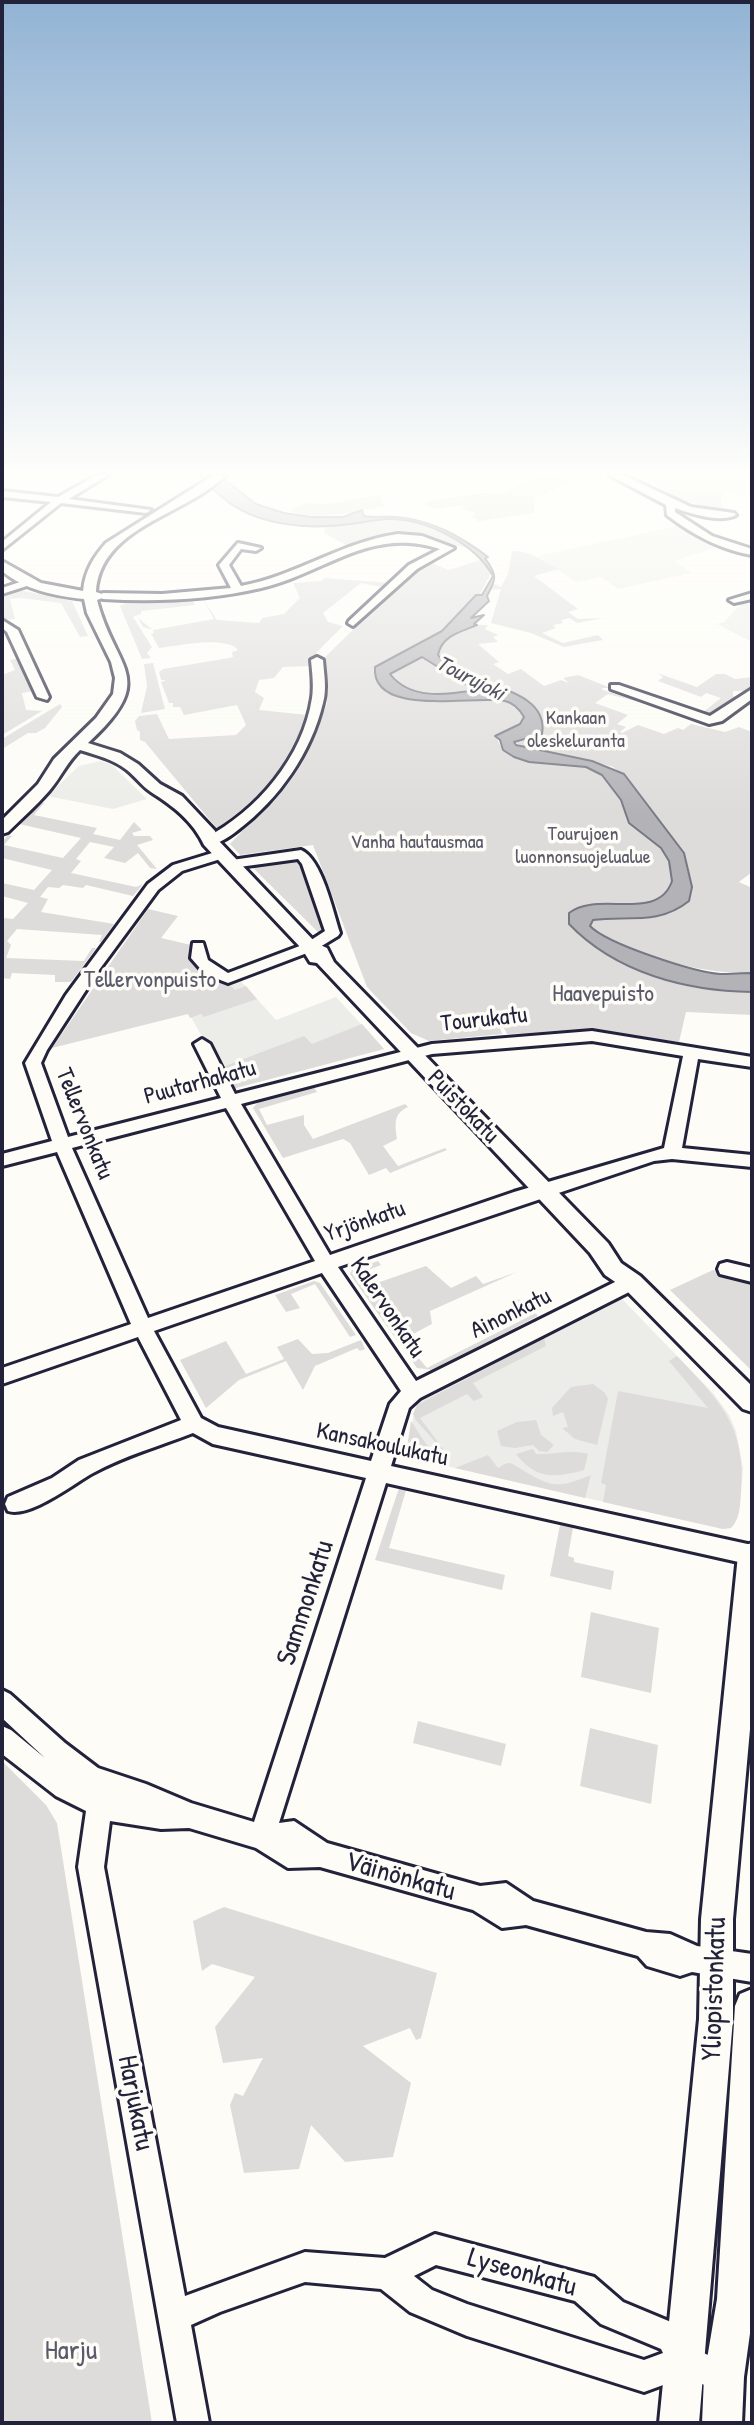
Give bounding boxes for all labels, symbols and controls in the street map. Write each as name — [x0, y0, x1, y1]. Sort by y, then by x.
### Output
water label: Tourujoki — [431, 651, 509, 707]
park label: Kankaan oleskeluranta — [527, 707, 625, 754]
park label: Tourujoen luonnonsuojelualue — [515, 823, 651, 870]
park label: Vanha hautausmaa — [351, 831, 483, 855]
park label: Tellervonpuisto — [84, 967, 216, 995]
park label: Haavepuisto — [552, 981, 654, 1009]
street label: Tourukatu — [439, 1001, 529, 1039]
street label: Puutarhakatu — [141, 1054, 259, 1112]
street label: Tellervonkatu — [49, 1064, 119, 1184]
street label: Puistokatu — [421, 1064, 505, 1150]
street label: Yrjönkatu — [321, 1195, 409, 1249]
street label: Kalervonkatu — [343, 1252, 431, 1364]
street label: Ainonkatu — [466, 1282, 556, 1346]
street label: Kansakoulukatu — [314, 1417, 450, 1473]
street label: Sammonkatu — [270, 1536, 342, 1670]
street label: Väinönkatu — [341, 1845, 459, 1909]
street label: Yliopistonkatu — [696, 1917, 734, 2061]
street label: Harjukatu — [109, 2053, 161, 2153]
street label: Lyseonkatu — [464, 2241, 580, 2305]
park label: Harju — [45, 2335, 97, 2369]

